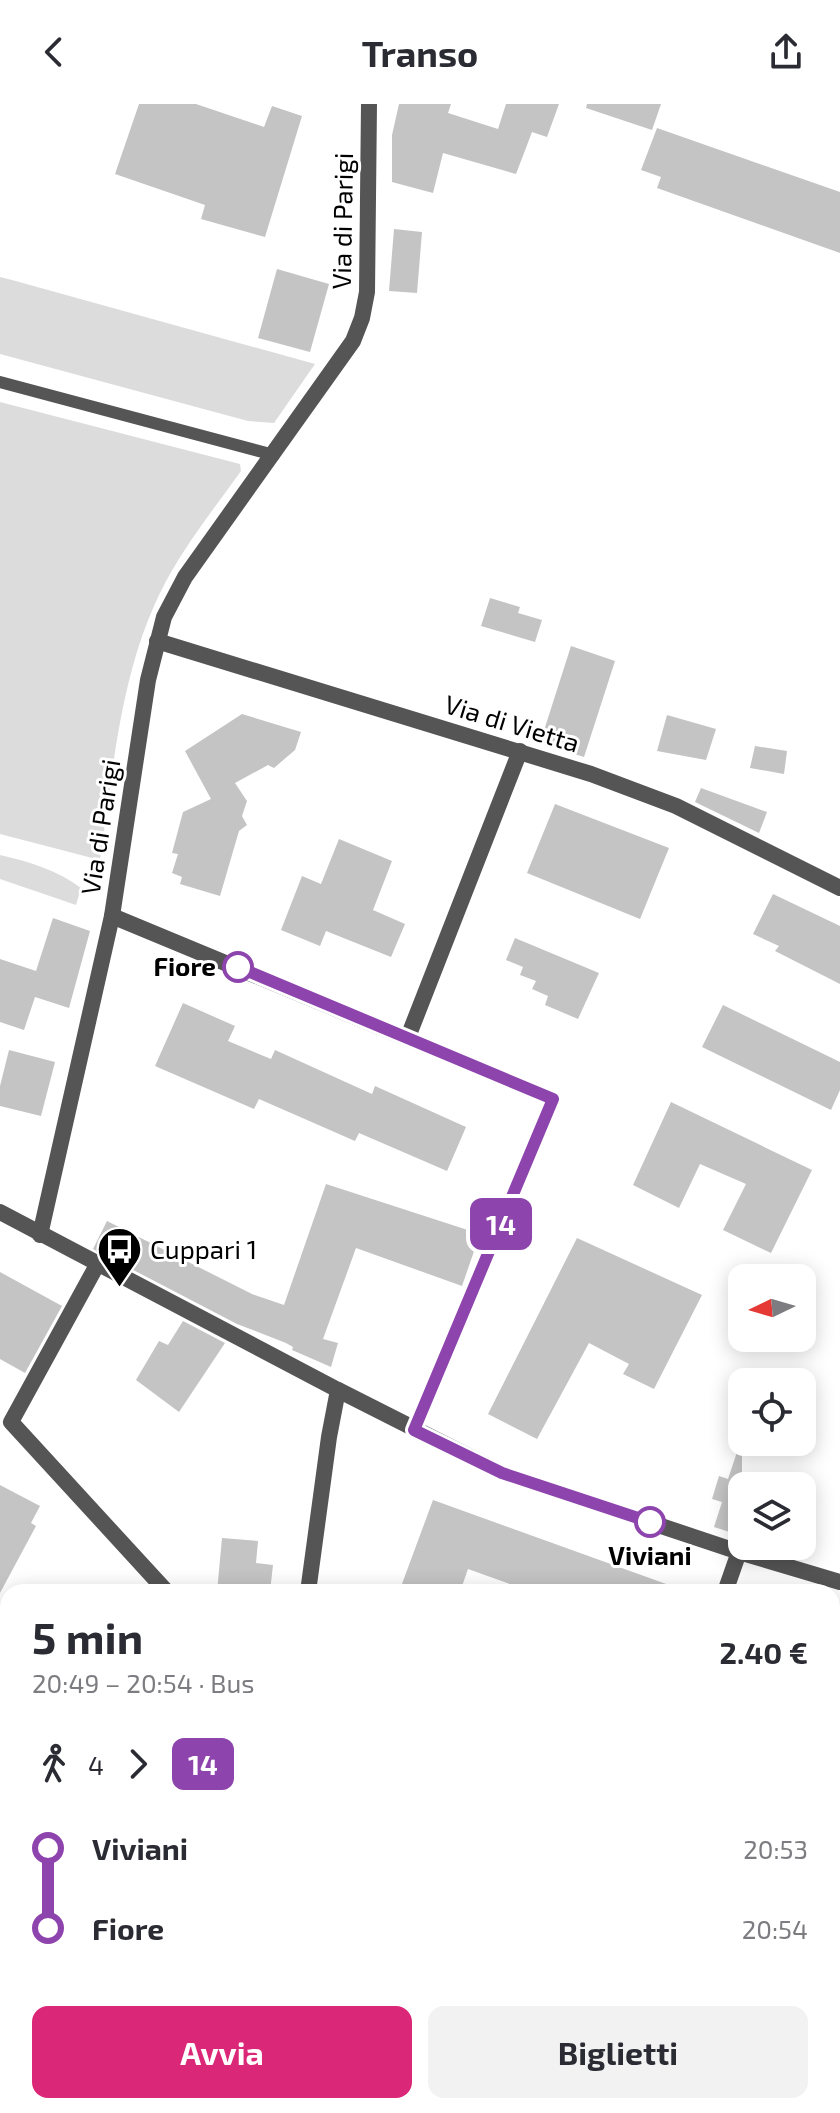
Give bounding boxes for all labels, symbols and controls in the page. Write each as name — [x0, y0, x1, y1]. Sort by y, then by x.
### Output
icon: back — [32, 30, 76, 74]
icon: share — [764, 30, 808, 74]
text: Transo — [362, 31, 478, 74]
street label: Via di Parigi — [325, 152, 358, 290]
street label: Via di Vietta — [441, 687, 584, 758]
street label: Via di Parigi — [74, 757, 126, 897]
place label: Fiore — [153, 950, 216, 981]
marker: Fiore — [223, 952, 253, 982]
line badge: 14 — [465, 1198, 537, 1250]
text: 14 — [486, 1207, 516, 1241]
bus stop icon: Cuppari 1 — [95, 1226, 143, 1289]
place label: Cuppari 1 — [150, 1233, 257, 1264]
north arrow — [728, 1264, 816, 1352]
map controls — [728, 1264, 816, 1560]
button: locate — [728, 1368, 816, 1456]
button: layers — [728, 1472, 816, 1560]
marker: Viviani — [635, 1507, 665, 1537]
place label: Viviani — [608, 1539, 692, 1570]
text: 5 min — [32, 1610, 143, 1663]
text: 2.40 € — [720, 1634, 808, 1670]
text: 20:49 – 20:54 · Bus — [32, 1667, 255, 1698]
icon: walk — [32, 1742, 76, 1786]
icon: forward — [116, 1742, 160, 1786]
text: 14 — [188, 1747, 218, 1781]
text: 4 — [88, 1749, 104, 1780]
text: Viviani — [92, 1830, 188, 1866]
text: 20:53 — [743, 1833, 808, 1864]
text: Fiore — [92, 1910, 164, 1946]
text: 20:54 — [742, 1913, 808, 1944]
button: Avvia — [32, 2006, 412, 2098]
button: Biglietti — [428, 2006, 808, 2098]

